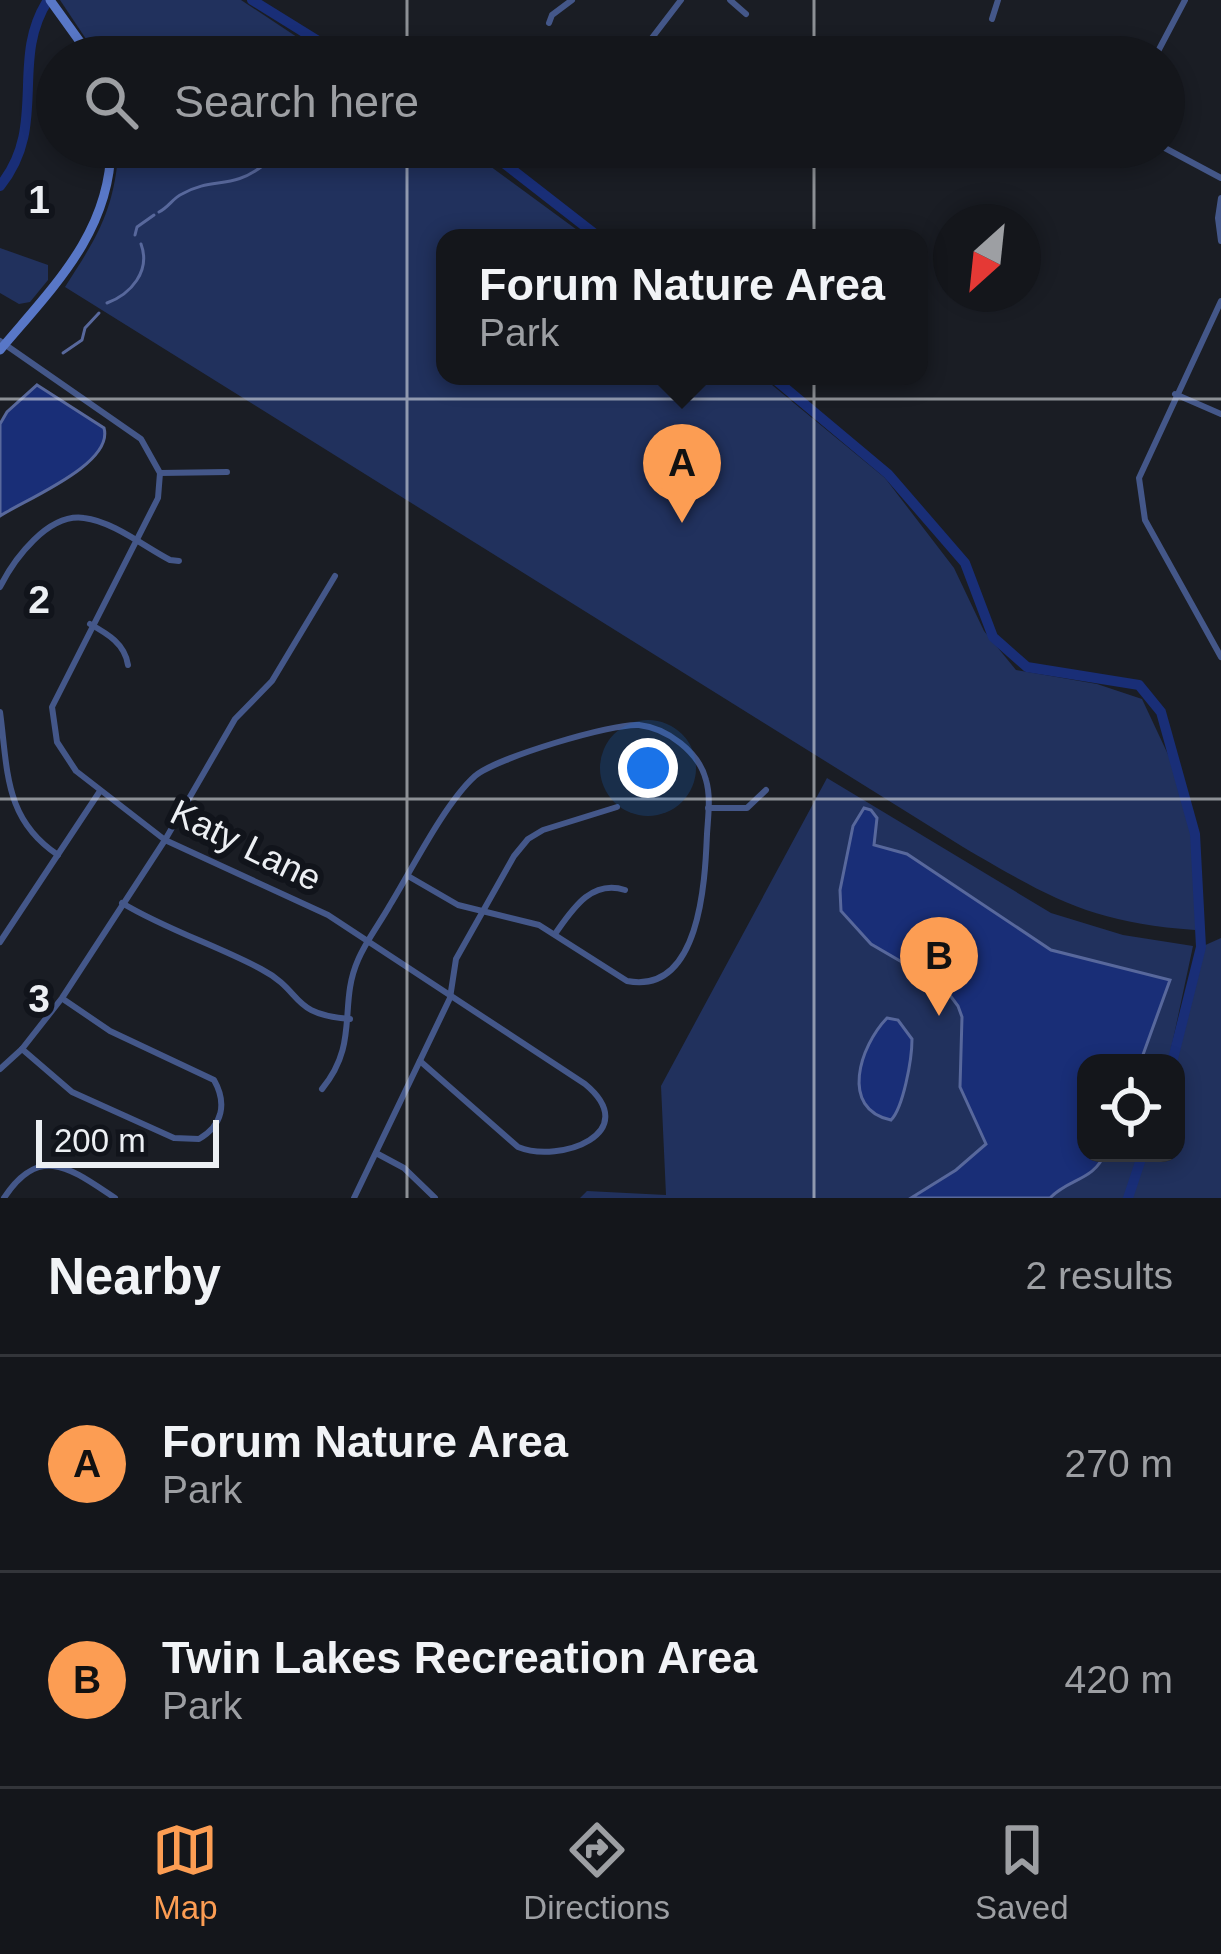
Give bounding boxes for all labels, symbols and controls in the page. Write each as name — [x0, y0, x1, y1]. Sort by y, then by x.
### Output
search box — [36, 36, 1185, 168]
icon: search — [78, 69, 144, 135]
text: Search here — [174, 76, 419, 127]
text: 1 — [28, 178, 50, 221]
north arrow — [933, 204, 1041, 312]
popup — [436, 229, 928, 385]
text: Forum Nature Area — [479, 259, 885, 310]
text: Park — [479, 311, 559, 354]
pin: A — [643, 424, 721, 523]
text: 2 — [28, 578, 50, 621]
your location — [618, 738, 678, 798]
street label: Katy Lane — [164, 791, 328, 899]
pin: B — [900, 917, 978, 1016]
text: 3 — [28, 977, 50, 1020]
map controls — [1077, 1054, 1185, 1162]
button: locate — [1077, 1054, 1185, 1162]
scale bar — [36, 1114, 219, 1167]
text: 200 m — [54, 1122, 146, 1159]
text: Nearby — [48, 1248, 221, 1305]
text: 2 results — [1026, 1254, 1173, 1297]
text: Forum Nature Area — [162, 1416, 568, 1467]
text: A — [73, 1442, 101, 1485]
text: 270 m — [1065, 1442, 1173, 1485]
text: Park — [162, 1468, 242, 1511]
text: Twin Lakes Recreation Area — [162, 1632, 757, 1683]
text: B — [73, 1658, 101, 1701]
text: 420 m — [1065, 1658, 1173, 1701]
text: Park — [162, 1684, 242, 1727]
tab: Map — [152, 1817, 218, 1927]
tab: Directions — [523, 1817, 670, 1927]
tab: Saved — [975, 1817, 1069, 1927]

